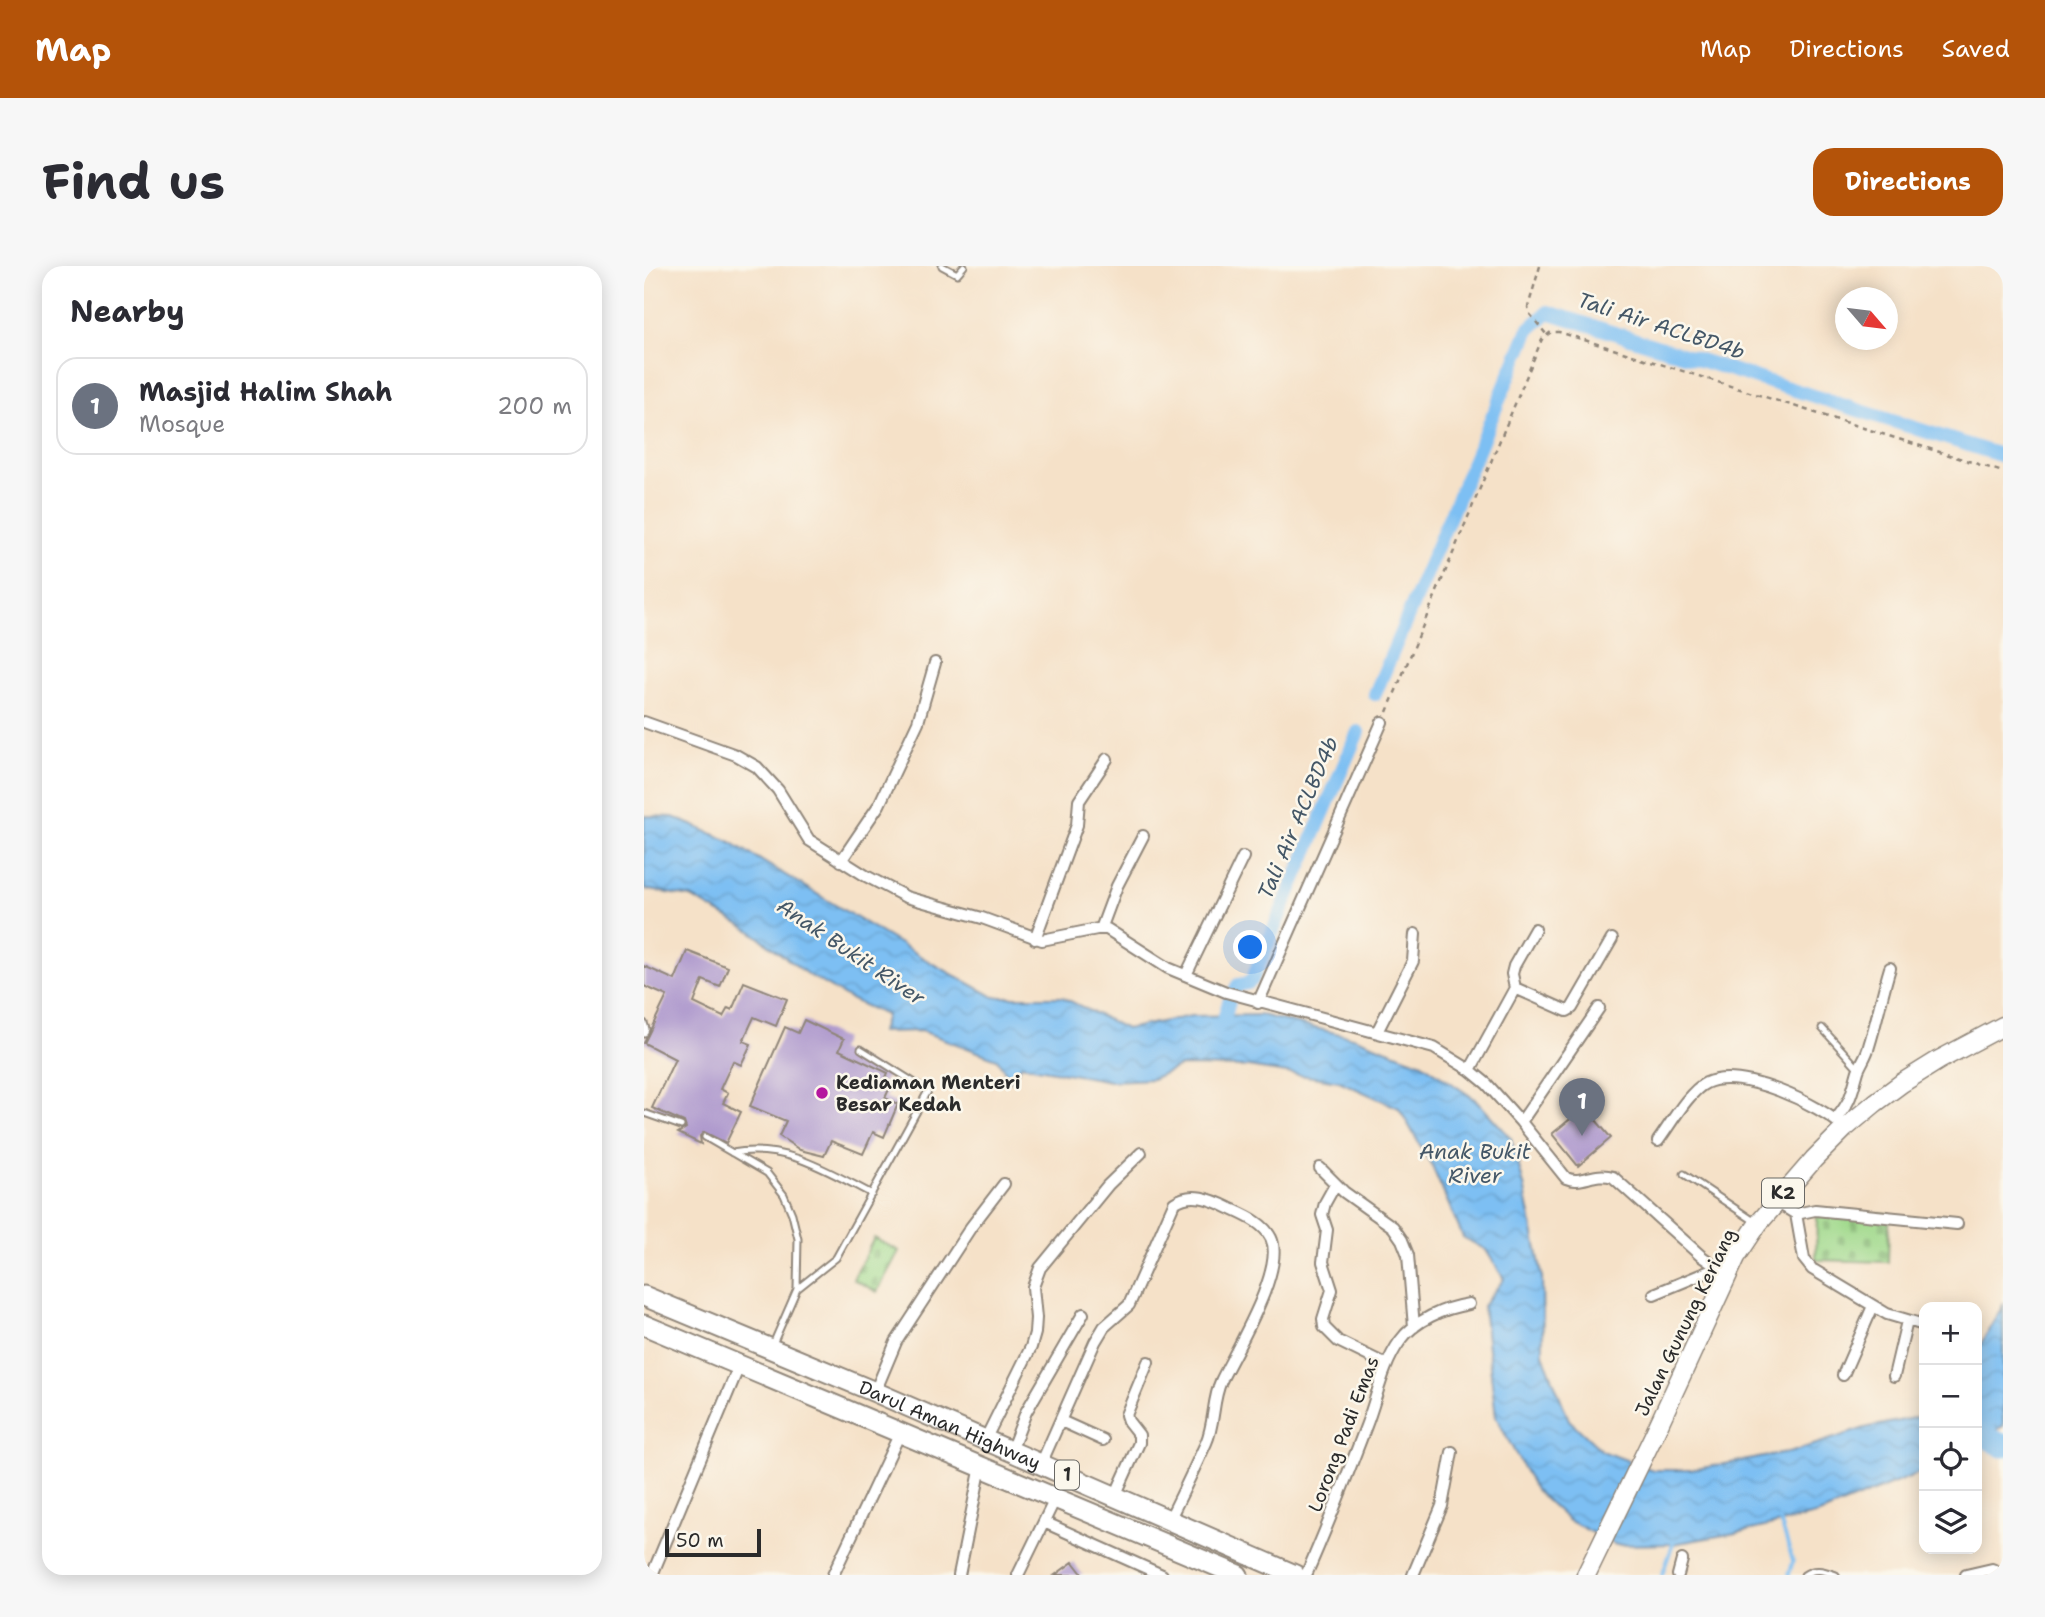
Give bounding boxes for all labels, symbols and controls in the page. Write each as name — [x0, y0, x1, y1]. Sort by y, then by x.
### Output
text: Map — [35, 27, 111, 72]
text: Map — [1700, 33, 1751, 65]
text: Directions — [1789, 33, 1904, 65]
text: Saved — [1942, 33, 2010, 65]
button: Directions — [1813, 148, 2003, 216]
text: Find us — [42, 149, 225, 215]
water label: Tali Air ACLBD4b — [1574, 286, 1748, 366]
north arrow — [1835, 287, 1898, 350]
text: Nearby — [70, 291, 185, 332]
text: Masjid Halim Shah — [139, 374, 392, 409]
text: 1 — [90, 391, 100, 421]
text: 200 m — [497, 391, 572, 421]
text: Mosque — [139, 409, 225, 439]
water label: Tali Air ACLBD4b — [1251, 732, 1345, 904]
water label: Anak Bukit River — [772, 892, 931, 1012]
your location — [1233, 930, 1267, 964]
place label: Kediaman Menteri Besar Kedah — [836, 1070, 1021, 1117]
pin: 1 — [1559, 1078, 1605, 1136]
marker: Kediaman Menteri Besar Kedah — [814, 1085, 830, 1101]
water label: Anak Bukit River — [1419, 1138, 1532, 1190]
road number: K2 — [1762, 1178, 1804, 1208]
street label: Jalan Gunung Keriang — [1629, 1224, 1742, 1420]
map controls — [1919, 1302, 1982, 1554]
button: + — [1919, 1302, 1982, 1365]
street label: Lorong Padi Emas — [1302, 1353, 1385, 1516]
button: − — [1919, 1365, 1982, 1428]
street label: Darul Aman Highway — [855, 1375, 1045, 1476]
button: locate — [1919, 1428, 1982, 1491]
road number: 1 — [1055, 1460, 1079, 1490]
button: layers — [1919, 1491, 1982, 1554]
scale bar — [665, 1526, 761, 1558]
text: 50 m — [676, 1528, 724, 1553]

